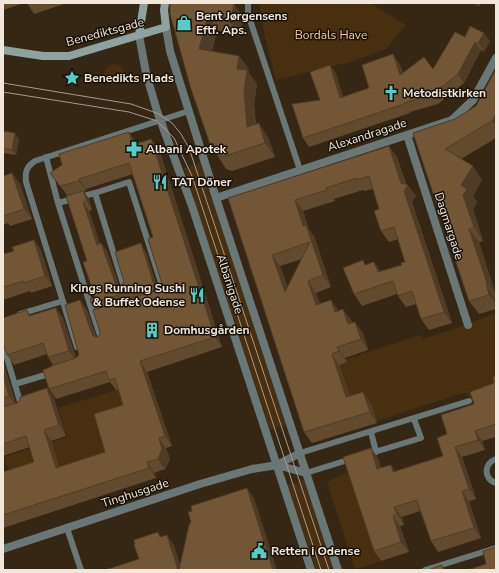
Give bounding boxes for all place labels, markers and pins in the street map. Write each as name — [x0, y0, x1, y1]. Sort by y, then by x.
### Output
place label: Bent Jørgensens Eftf. Aps. — [196, 8, 288, 38]
shop icon: Bent Jørgensens Eftf. Aps. — [175, 14, 193, 32]
place icon: Benedikts Plads — [63, 69, 81, 87]
place label: Benedikts Plads — [84, 70, 174, 86]
church icon: Metodistkirken — [382, 84, 400, 102]
place label: Metodistkirken — [403, 85, 486, 101]
pharmacy icon: Albani Apotek — [125, 140, 143, 158]
place label: Albani Apotek — [146, 141, 227, 157]
restaurant icon: TAT Döner — [151, 173, 169, 191]
place label: TAT Döner — [172, 174, 232, 190]
place label: Kings Running Sushi & Buffet Odense — [70, 280, 185, 310]
restaurant icon: Kings Running Sushi & Buffet Odense — [188, 286, 206, 304]
building icon: Domhusgården — [143, 321, 161, 339]
place label: Domhusgården — [164, 322, 250, 338]
public building icon: Retten i Odense — [250, 542, 268, 560]
place label: Retten i Odense — [271, 543, 360, 559]

